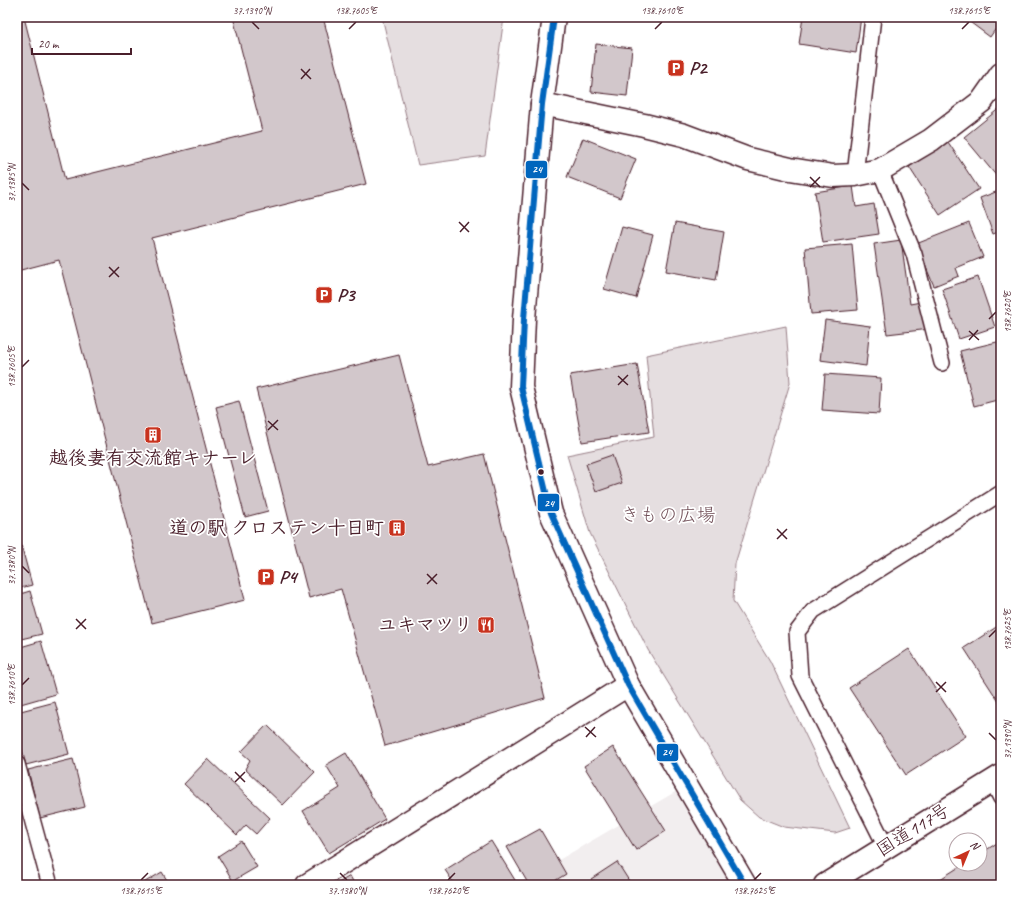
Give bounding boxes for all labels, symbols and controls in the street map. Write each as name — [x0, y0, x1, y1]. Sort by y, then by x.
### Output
text: 37.1390°N — [233, 4, 273, 17]
text: 138.7605°E — [335, 4, 379, 17]
text: 138.7610°E — [641, 4, 685, 17]
text: 138.7615°E — [948, 4, 992, 17]
scale bar — [32, 30, 131, 56]
text: 20 m — [38, 36, 60, 52]
place label: P2 — [689, 56, 709, 80]
parking icon: P2 — [666, 58, 686, 78]
line badge: 24 — [525, 160, 548, 179]
text: 37.1385°N — [5, 162, 18, 202]
text: 24 — [532, 162, 544, 176]
place label: P3 — [337, 283, 357, 307]
parking icon: P3 — [314, 285, 334, 305]
text: 138.7620°E — [1001, 289, 1014, 333]
text: 138.7605°E — [5, 344, 18, 388]
building icon: 越後妻有交流館キナーレ — [143, 425, 163, 445]
place label: 越後妻有交流館キナーレ — [49, 446, 257, 470]
unlabelled marker — [536, 467, 546, 477]
line badge: 24 — [537, 493, 560, 512]
text: 24 — [544, 496, 556, 510]
park label: きもの広場 — [620, 503, 716, 527]
place label: 道の駅 クロステン十日町 — [169, 516, 384, 540]
building icon: 道の駅 クロステン十日町 — [387, 518, 407, 538]
text: 37.1380°N — [5, 545, 18, 585]
place label: P4 — [279, 565, 299, 589]
parking icon: P4 — [256, 567, 276, 587]
text: 138.7625°E — [1001, 607, 1014, 651]
place label: ユキマツリ — [378, 613, 473, 637]
restaurant icon: ユキマツリ — [476, 615, 496, 635]
text: 138.7610°E — [5, 662, 18, 706]
text: 37.1390°N — [1001, 719, 1014, 759]
line badge: 24 — [656, 743, 679, 762]
text: 24 — [662, 745, 674, 759]
street label: 国道117号 — [872, 798, 954, 862]
north arrow — [948, 832, 988, 872]
text: N — [968, 837, 984, 854]
text: 138.7615°E — [120, 884, 164, 897]
text: 37.1380°N — [328, 884, 368, 897]
text: 138.7620°E — [427, 884, 471, 897]
text: 138.7625°E — [733, 884, 777, 897]

